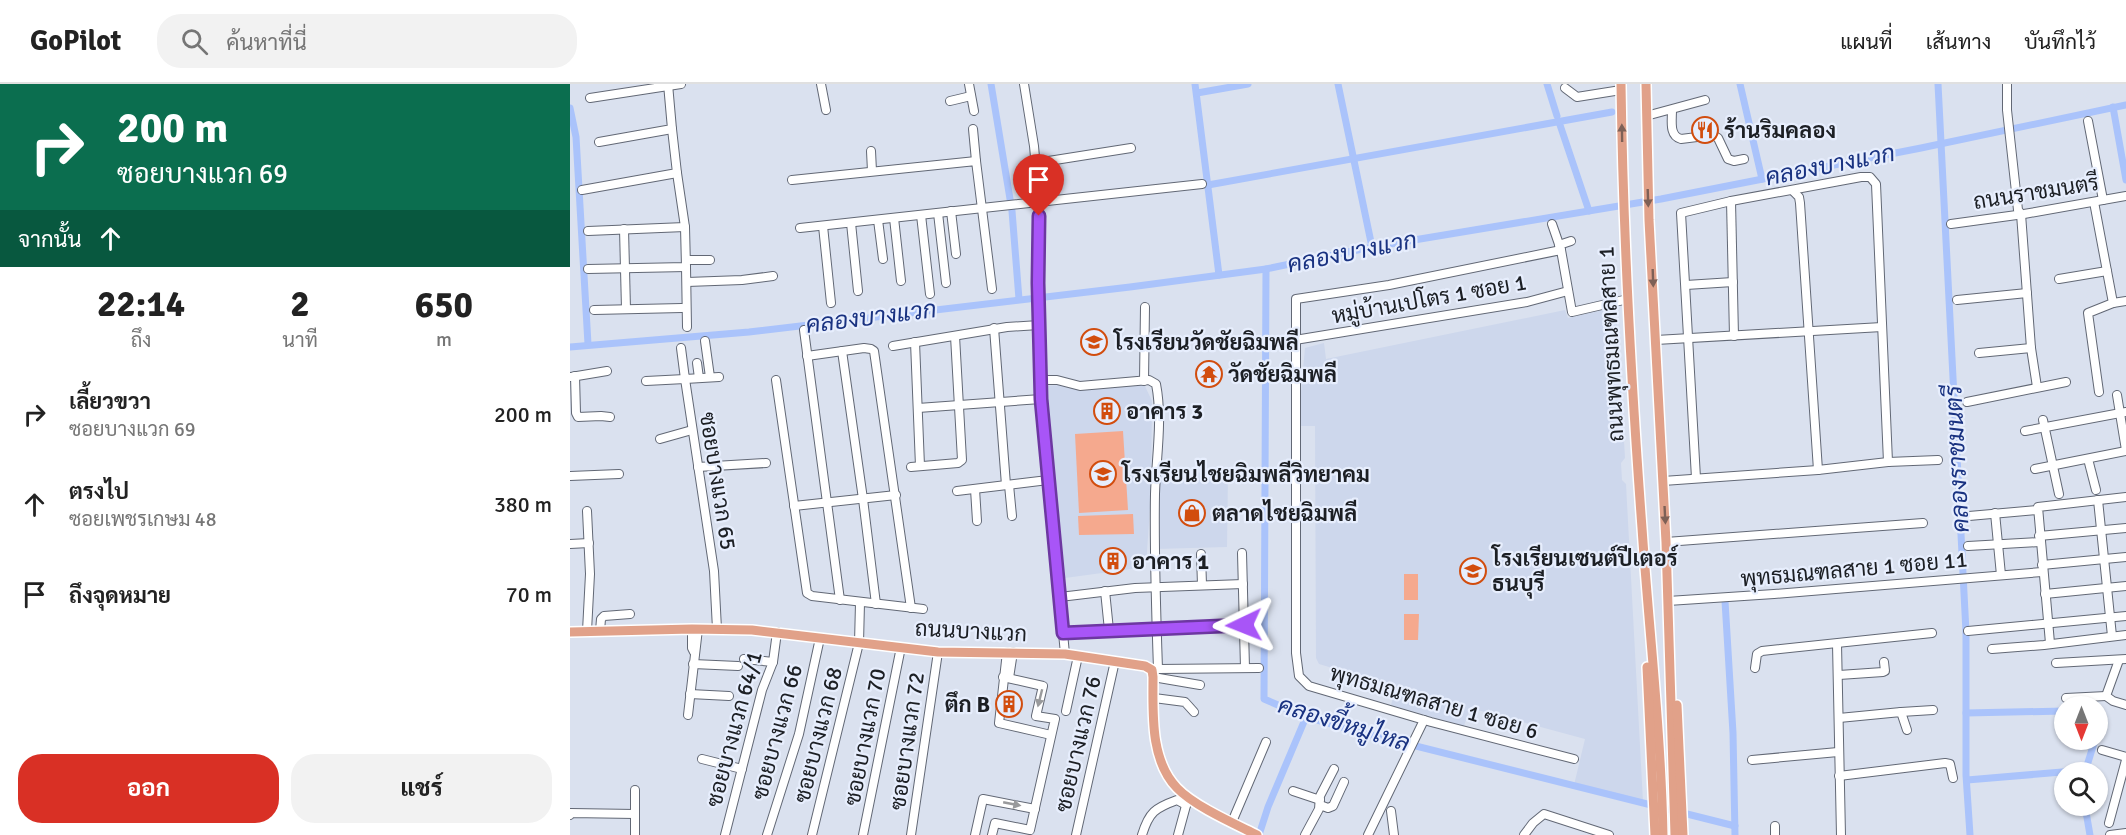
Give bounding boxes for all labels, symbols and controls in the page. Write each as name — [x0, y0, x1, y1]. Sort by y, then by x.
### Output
search box — [157, 14, 577, 68]
text: GoPilot — [30, 24, 121, 58]
icon: search — [178, 25, 211, 58]
text: ค้นหาที่นี่ — [226, 29, 307, 56]
text: แผนที่ — [1840, 29, 1893, 55]
text: เส้นทาง — [1926, 29, 1991, 55]
text: บันทึกไว้ — [2024, 29, 2096, 55]
text: 200 m — [117, 103, 228, 154]
icon: right — [18, 108, 96, 186]
restaurant icon: ร้านริมคลอง — [1690, 115, 1720, 145]
place label: ร้านริมคลอง — [1724, 116, 1836, 144]
one-way arrow — [1617, 123, 1626, 142]
water label: คลองบางแวก — [1763, 138, 1897, 192]
pin — [1013, 154, 1064, 216]
text: ซอยบางแวก 69 — [117, 158, 288, 191]
icon: arrive — [1022, 163, 1055, 196]
street label: ถนนราชมนตรี — [1971, 169, 2101, 215]
one-way arrow — [1644, 188, 1653, 207]
icon: ahead — [94, 222, 127, 255]
water label: คลองบางแวก — [1285, 225, 1419, 279]
text: จากนั้น — [18, 226, 82, 253]
street label: ถนนพุทธมณฑลสาย 1 — [1592, 245, 1632, 443]
street label: หมู่บ้านเปโตร 1 ซอย 1 — [1329, 268, 1529, 331]
one-way arrow — [1649, 269, 1658, 288]
text: 22:14 — [97, 282, 185, 327]
text: 2 — [290, 282, 310, 327]
text: 650 — [415, 283, 473, 328]
water label: คลองบางแวก — [804, 294, 938, 340]
text: m — [436, 327, 452, 352]
school or university icon: โรงเรียนวัดชัยฉิมพลี — [1079, 327, 1109, 357]
text: ถึง — [131, 328, 151, 353]
text: นาที — [282, 328, 318, 353]
place label: โรงเรียนวัดชัยฉิมพลี — [1112, 328, 1299, 356]
temple icon: วัดชัยฉิมพลี — [1194, 359, 1224, 389]
place label: วัดชัยฉิมพลี — [1228, 360, 1337, 388]
water label: คลองราชมนตรี — [1938, 383, 1976, 533]
text: เลี้ยวขวา — [69, 388, 151, 415]
building icon: อาคาร 3 — [1092, 396, 1122, 426]
icon: right — [18, 398, 51, 431]
place label: อาคาร 3 — [1126, 398, 1203, 425]
text: 200 m — [494, 401, 552, 428]
street label: ซอยบางแวก 65 — [694, 410, 742, 552]
text: ซอยบางแวก 69 — [69, 417, 196, 442]
school or university icon: โรงเรียนไชยฉิมพลีวิทยาคม — [1088, 459, 1118, 489]
place label: โรงเรียนไชยฉิมพลีวิทยาคม — [1120, 460, 1370, 488]
text: ตรงไป — [69, 478, 129, 505]
icon: ahead — [18, 488, 51, 521]
text: 380 m — [494, 491, 552, 518]
shop icon: ตลาดไชยฉิมพลี — [1177, 498, 1207, 528]
place label: ตลาดไชยฉิมพลี — [1212, 499, 1357, 527]
one-way arrow — [1661, 506, 1670, 525]
text: ซอยเพชรเกษม 48 — [69, 507, 216, 532]
place label: โรงเรียนเซนต์ปีเตอร์ ธนบุรี — [1490, 544, 1679, 599]
building icon: อาคาร 1 — [1098, 546, 1128, 576]
street label: พุทธมณฑลสาย 1 ซอย 11 — [1739, 546, 1969, 594]
place label: อาคาร 1 — [1132, 548, 1209, 575]
school or university icon: โรงเรียนเซนต์ปีเตอร์ ธนบุรี — [1458, 556, 1488, 586]
icon: arrive — [18, 578, 51, 611]
text: 70 m — [506, 581, 552, 608]
text: ถึงจุดหมาย — [69, 582, 171, 609]
position arrow — [1212, 593, 1276, 657]
street label: ถนนบางแวก — [914, 615, 1028, 647]
street label: ซอยบางแวก 64/1 — [700, 648, 768, 810]
street label: พุทธมณฑลสาย 1 ซอย 6 — [1326, 659, 1541, 747]
street label: ซอยบางแวก 66 — [746, 661, 808, 803]
street label: ซอยบางแวก 68 — [788, 664, 848, 806]
street label: ซอยบางแวก 70 — [838, 666, 892, 808]
street label: ซอยบางแวก 72 — [884, 670, 930, 812]
street label: ซอยบางแวก 76 — [1049, 673, 1107, 815]
water label: คลองขี้หมูไหล — [1274, 683, 1416, 760]
building icon: ตึก B — [994, 689, 1024, 719]
one-way arrow — [1035, 689, 1045, 707]
place label: ตึก B — [945, 691, 990, 718]
north arrow — [2054, 696, 2108, 750]
map controls — [2054, 696, 2108, 816]
button: ออก — [18, 754, 279, 823]
button: แชร์ — [291, 754, 552, 823]
button: search — [2054, 762, 2108, 816]
one-way arrow — [1002, 800, 1021, 810]

